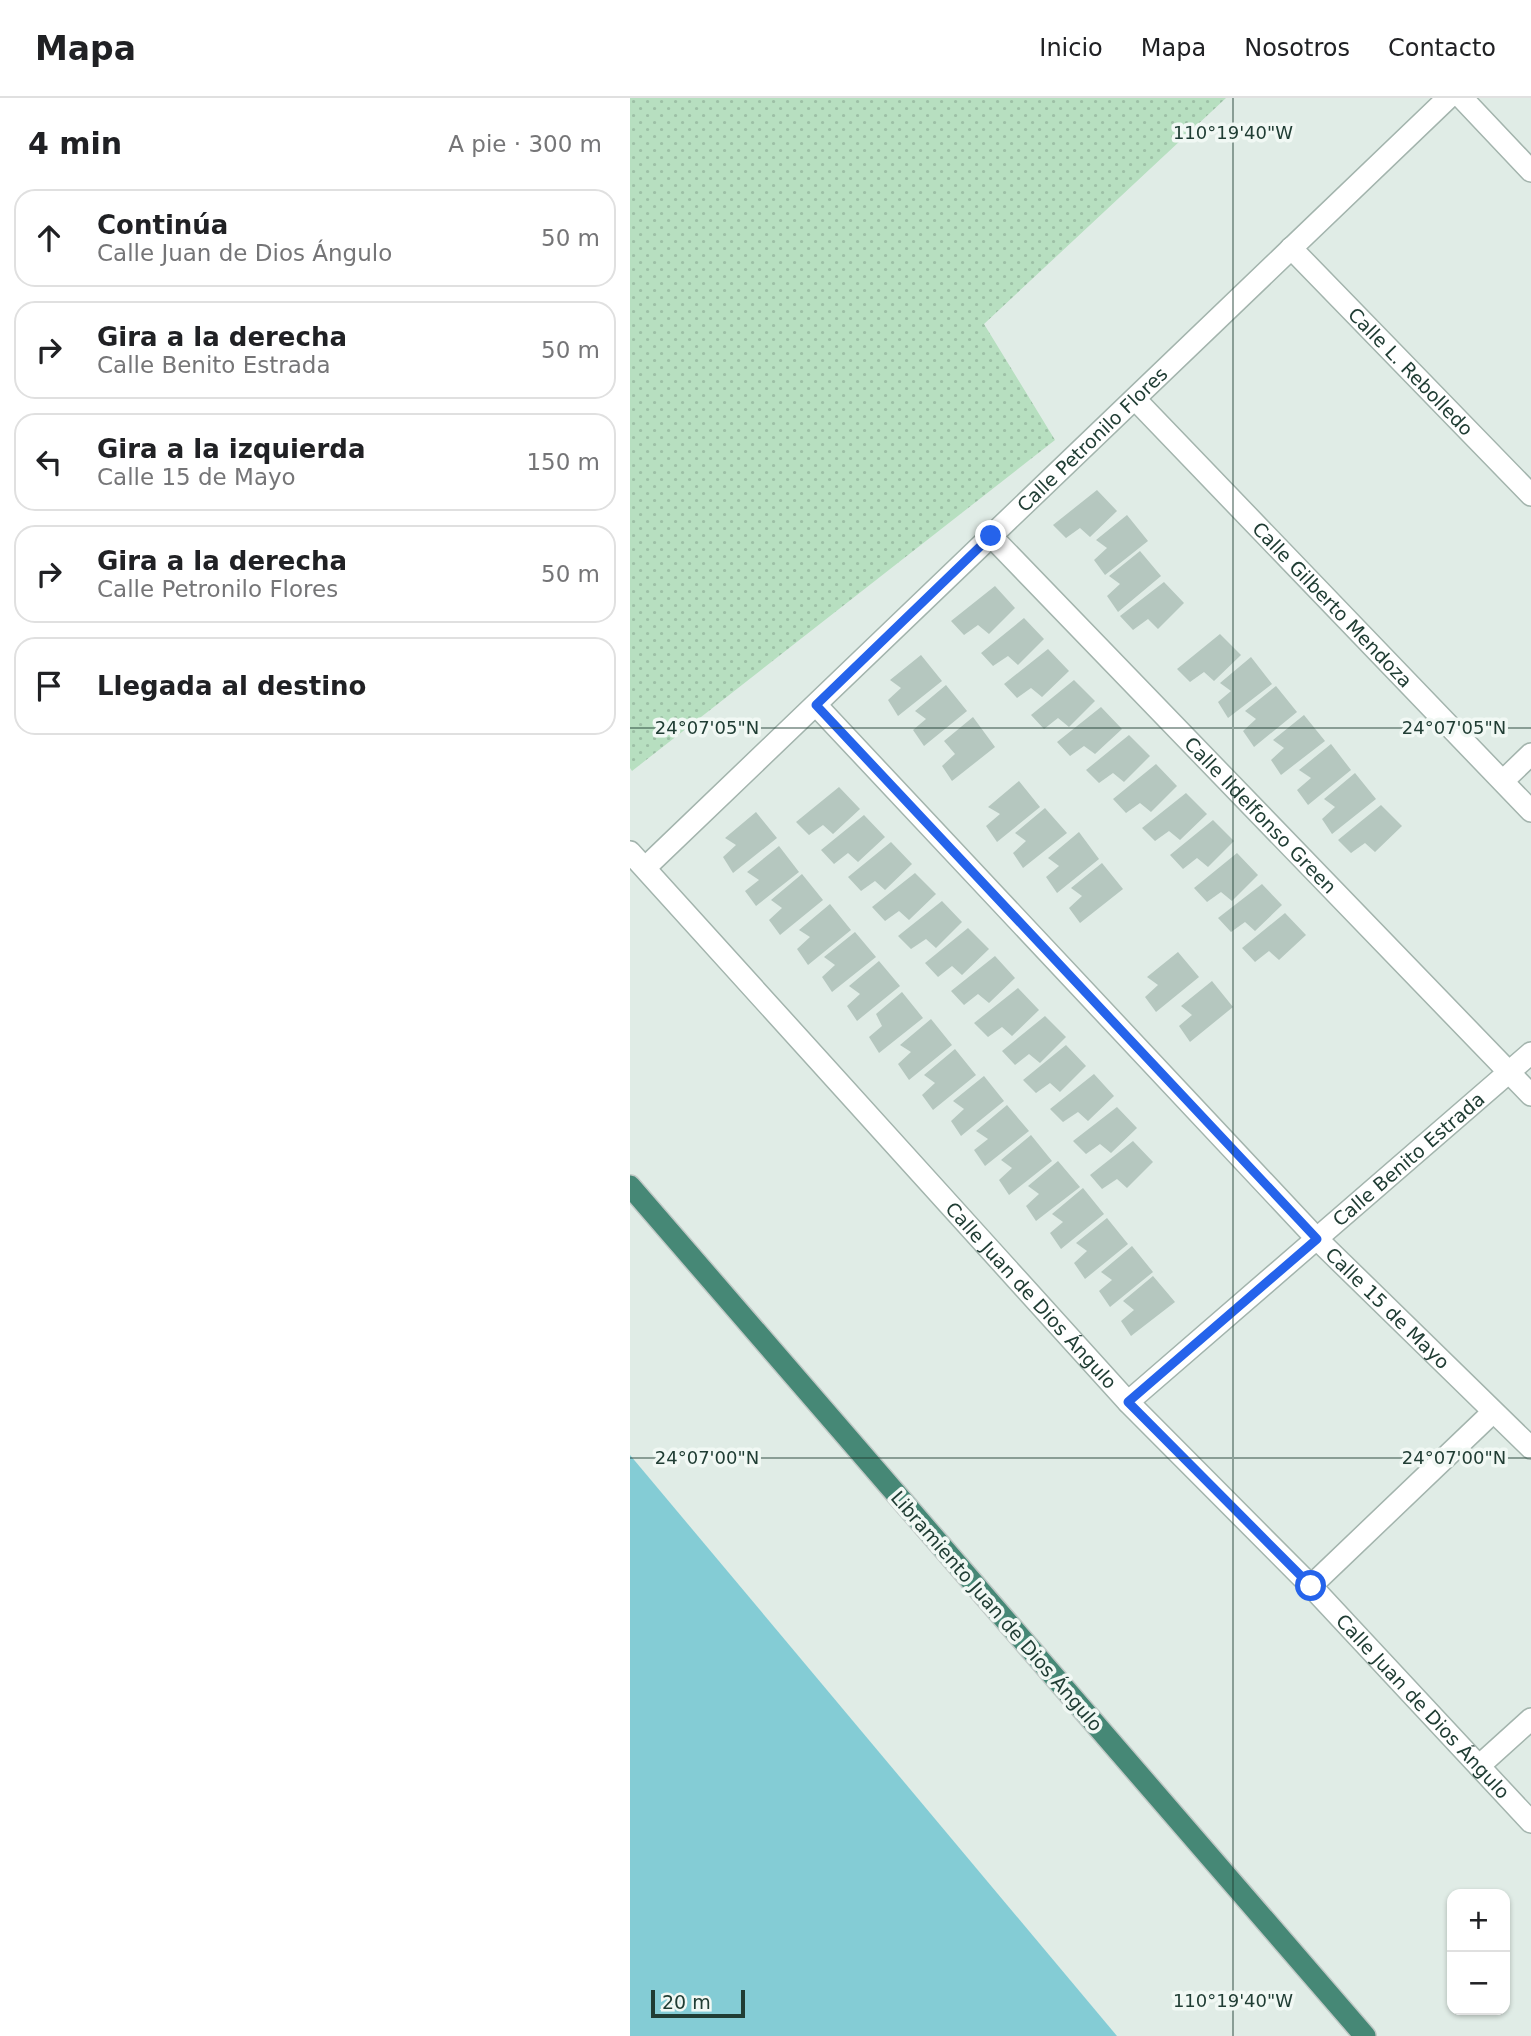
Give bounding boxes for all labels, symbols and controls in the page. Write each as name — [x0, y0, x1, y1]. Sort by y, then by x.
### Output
text: Mapa — [35, 29, 136, 68]
text: Inicio — [1039, 34, 1103, 62]
text: Mapa — [1141, 34, 1206, 62]
text: Nosotros — [1244, 34, 1350, 62]
text: Contacto — [1388, 34, 1496, 62]
text: 110°19'40"W — [1173, 122, 1293, 143]
text: 4 min — [28, 126, 122, 161]
text: A pie · 300 m — [448, 131, 602, 157]
text: Continúa — [97, 210, 228, 240]
icon: ahead — [30, 219, 68, 257]
text: 50 m — [541, 225, 600, 251]
text: Calle Juan de Dios Ángulo — [97, 240, 392, 266]
street label: Calle L. Rebolledo — [1344, 303, 1478, 440]
text: Gira a la derecha — [97, 322, 347, 352]
icon: right — [30, 331, 68, 369]
text: 50 m — [541, 337, 600, 363]
text: Calle Benito Estrada — [97, 352, 330, 378]
street label: Calle Petronilo Flores — [1013, 362, 1172, 516]
text: Gira a la izquierda — [97, 434, 365, 464]
icon: left — [30, 443, 68, 481]
text: 150 m — [526, 449, 600, 475]
text: Calle 15 de Mayo — [97, 464, 296, 490]
street label: Calle Gilberto Mendoza — [1248, 517, 1417, 692]
route end — [975, 520, 1006, 551]
text: Gira a la derecha — [97, 546, 347, 576]
icon: right — [30, 555, 68, 593]
text: 50 m — [541, 561, 600, 587]
text: Calle Petronilo Flores — [97, 576, 338, 602]
icon: arrive — [30, 667, 68, 705]
text: Llegada al destino — [97, 671, 366, 701]
text: 24°07'05"N — [655, 717, 759, 738]
text: 24°07'05"N — [1402, 717, 1506, 738]
street label: Calle Ildelfonso Green — [1180, 732, 1341, 898]
street label: Calle Benito Estrada — [1328, 1088, 1489, 1231]
street label: Calle Juan de Dios Ángulo — [941, 1197, 1121, 1393]
street label: Calle 15 de Mayo — [1321, 1243, 1454, 1373]
text: 24°07'00"N — [655, 1447, 759, 1468]
text: 24°07'00"N — [1402, 1447, 1506, 1468]
street label: Libramiento Juan de Dios Ángulo — [887, 1487, 1107, 1735]
route start — [1295, 1570, 1326, 1601]
street label: Calle Juan de Dios Ángulo — [1332, 1610, 1514, 1803]
map controls — [1447, 1889, 1510, 2015]
button: + — [1447, 1889, 1510, 1952]
button: − — [1447, 1952, 1510, 2015]
scale bar — [651, 1987, 746, 2019]
text: 110°19'40"W — [1173, 1990, 1293, 2011]
text: 20 m — [662, 1991, 711, 2013]

